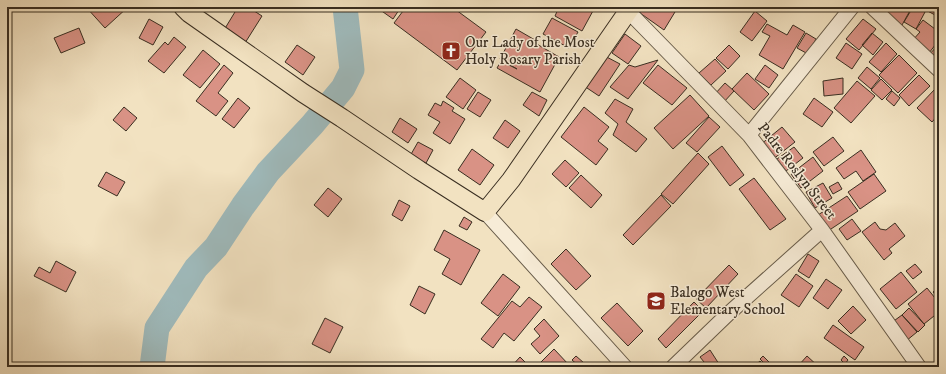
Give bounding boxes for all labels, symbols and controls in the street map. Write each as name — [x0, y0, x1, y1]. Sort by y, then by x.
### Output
place label: Our Lady of the Most Holy Rosary Parish — [465, 33, 595, 69]
church icon: Our Lady of the Most Holy Rosary Parish — [440, 40, 462, 62]
street label: Padre Roslyn Street — [753, 119, 841, 223]
place label: Balogo West Elementary School — [670, 283, 785, 319]
school or university icon: Balogo West Elementary School — [645, 290, 667, 312]

